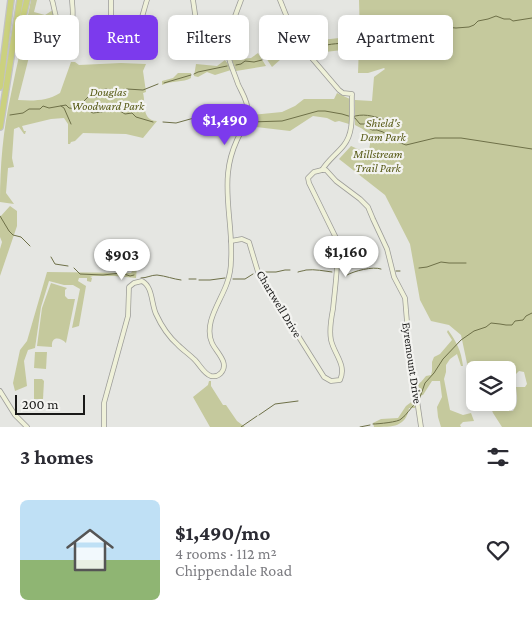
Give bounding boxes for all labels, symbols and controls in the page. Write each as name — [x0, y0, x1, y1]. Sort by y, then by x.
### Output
chip: Buy — [15, 15, 79, 60]
chip: Rent — [89, 15, 158, 60]
chip: Filters — [168, 15, 249, 60]
chip: New — [259, 15, 328, 60]
chip: Apartment — [338, 15, 453, 60]
park label: Douglas Woodward Park — [72, 85, 145, 113]
pin: $1,490 — [184, 104, 266, 146]
text: $1,490 — [202, 111, 248, 128]
park label: Shield's Dam Park — [360, 116, 406, 144]
park label: Millstream Trail Park — [352, 147, 403, 175]
pin: $1,160 — [305, 236, 387, 278]
pin: $903 — [92, 238, 152, 281]
text: $1,160 — [325, 243, 367, 260]
text: $903 — [105, 246, 139, 263]
street label: Chartwell Drive — [253, 268, 305, 340]
street label: Eyremount Drive — [399, 322, 425, 404]
map controls — [466, 361, 516, 411]
button: layers — [466, 361, 516, 411]
scale bar — [15, 392, 85, 415]
text: 200 m — [22, 396, 58, 412]
icon: filters — [484, 443, 512, 471]
text: 3 homes — [20, 445, 93, 469]
icon: home — [60, 520, 120, 580]
text: $1,490/mo — [175, 521, 270, 545]
icon: heart — [484, 536, 512, 564]
text: 4 rooms · 112 m² — [175, 545, 277, 562]
text: Chippendale Road — [175, 562, 292, 579]

